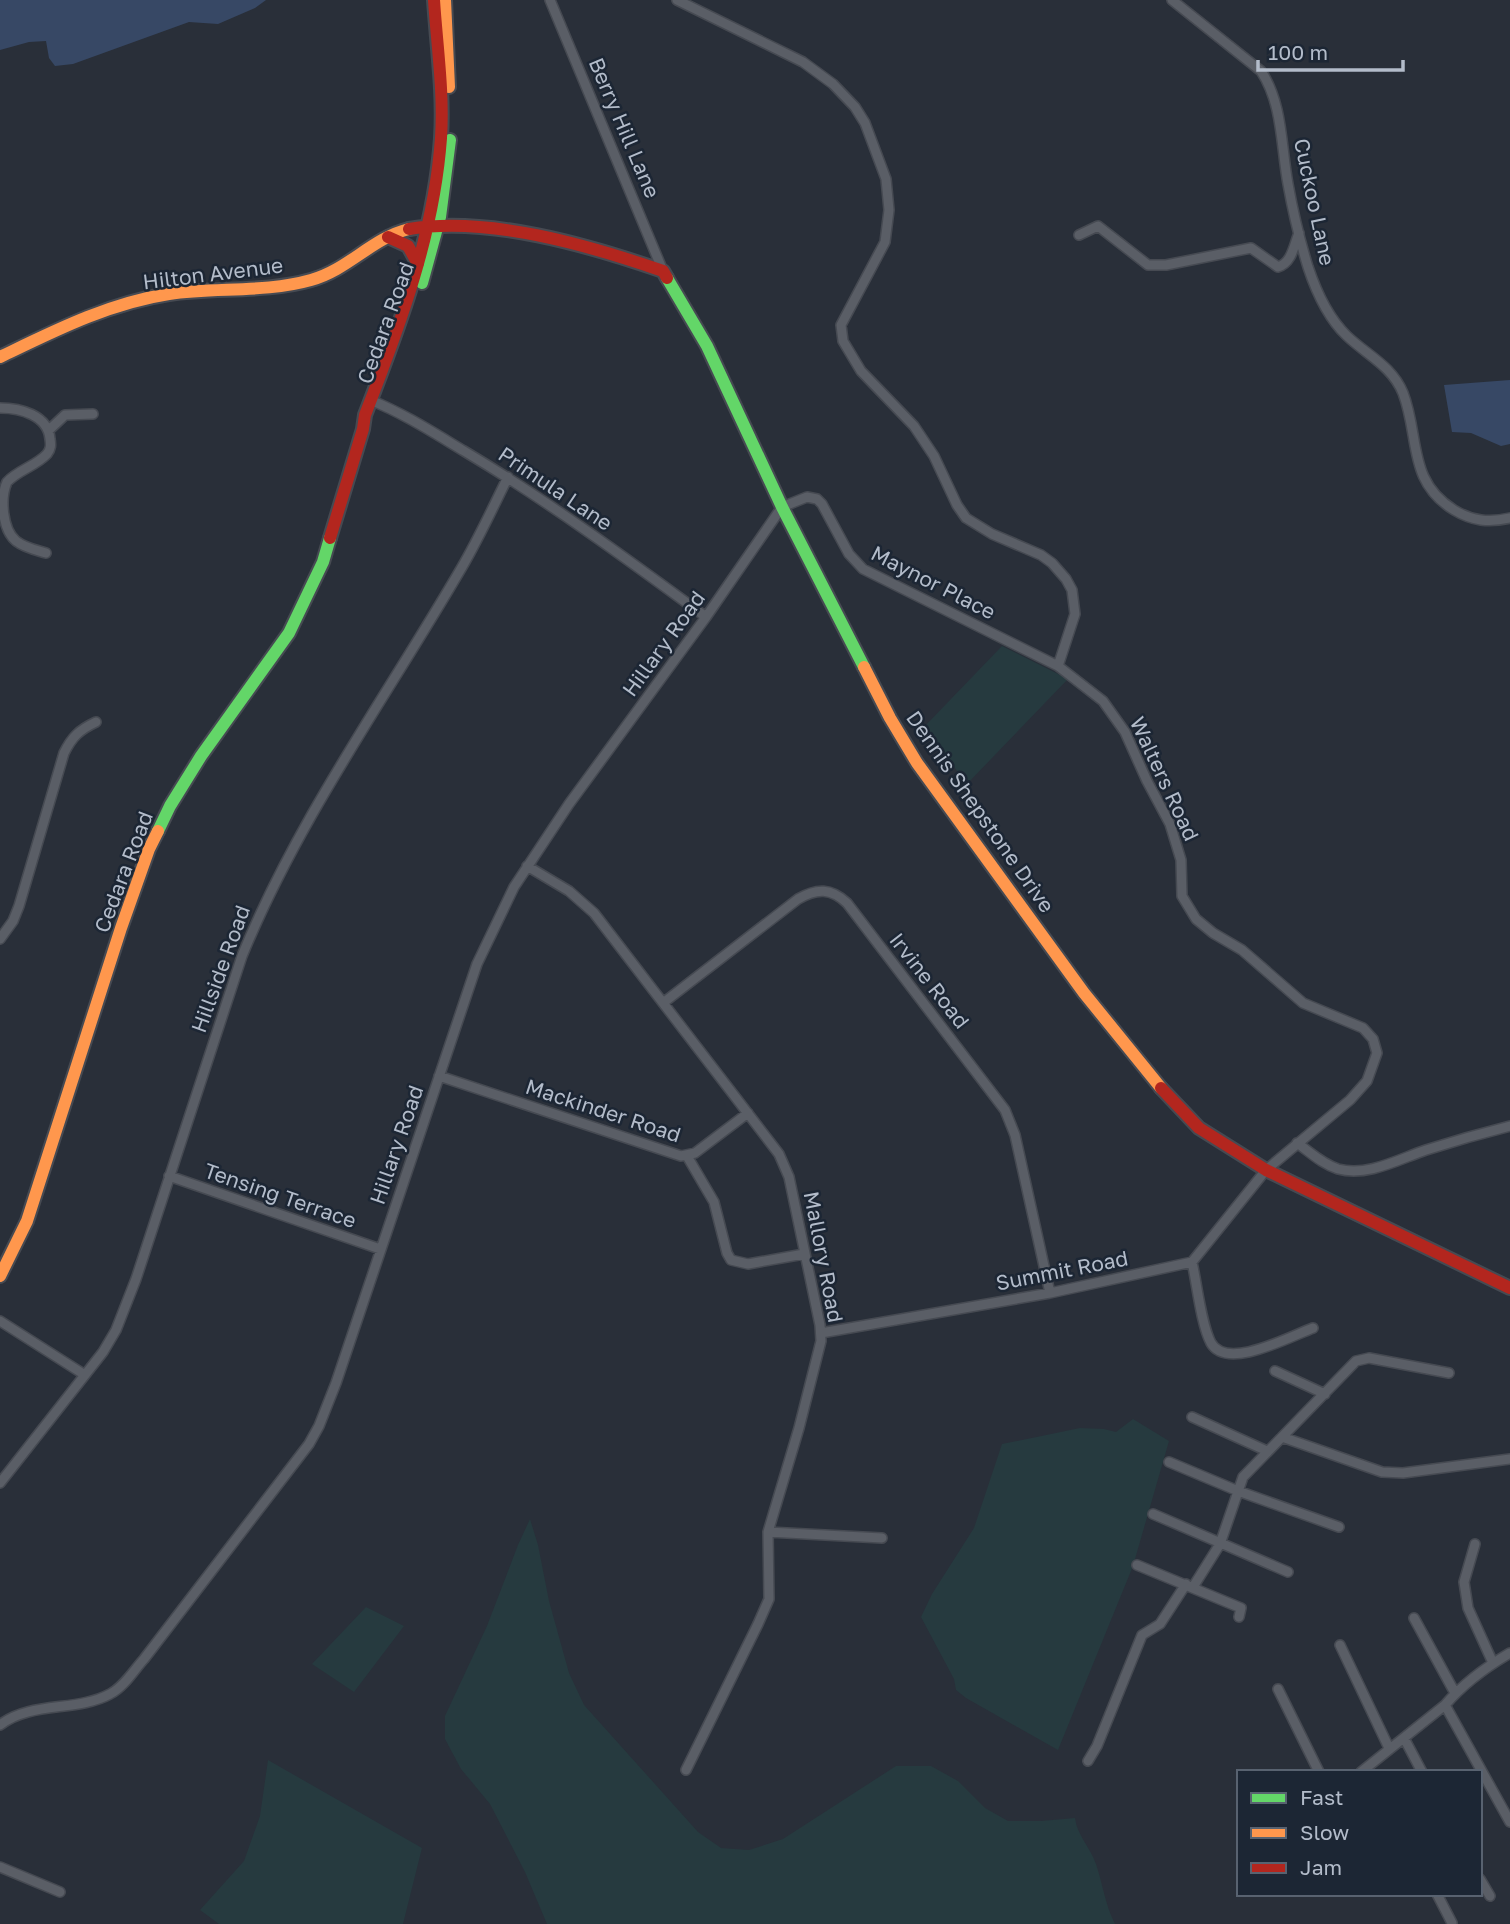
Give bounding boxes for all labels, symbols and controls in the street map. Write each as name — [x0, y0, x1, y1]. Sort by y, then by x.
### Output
scale bar — [1258, 28, 1403, 72]
text: 100 m — [1268, 39, 1328, 65]
street label: Berry Hill Lane — [584, 54, 666, 202]
street label: Cuckoo Lane — [1289, 136, 1341, 268]
street label: Hilton Avenue — [141, 252, 285, 295]
street label: Cedara Road — [351, 258, 419, 387]
street label: Primula Lane — [494, 441, 617, 536]
street label: Maynor Place — [867, 540, 1000, 625]
street label: Hillary Road — [616, 586, 710, 701]
street label: Dennis Shepstone Drive — [901, 705, 1060, 917]
street label: Walters Road — [1125, 712, 1205, 845]
street label: Cedara Road — [88, 807, 158, 936]
street label: Hillside Road — [185, 901, 255, 1036]
street label: Irvine Road — [884, 927, 975, 1034]
street label: Mackinder Road — [522, 1073, 684, 1147]
street label: Hillary Road — [364, 1082, 429, 1208]
street label: Tensing Terrace — [201, 1157, 360, 1233]
street label: Mallory Road — [799, 1189, 849, 1325]
street label: Summit Road — [994, 1244, 1130, 1296]
legend — [1237, 1770, 1482, 1896]
text: Fast — [1300, 1784, 1343, 1810]
text: Slow — [1300, 1819, 1349, 1845]
text: Jam — [1300, 1854, 1342, 1880]

